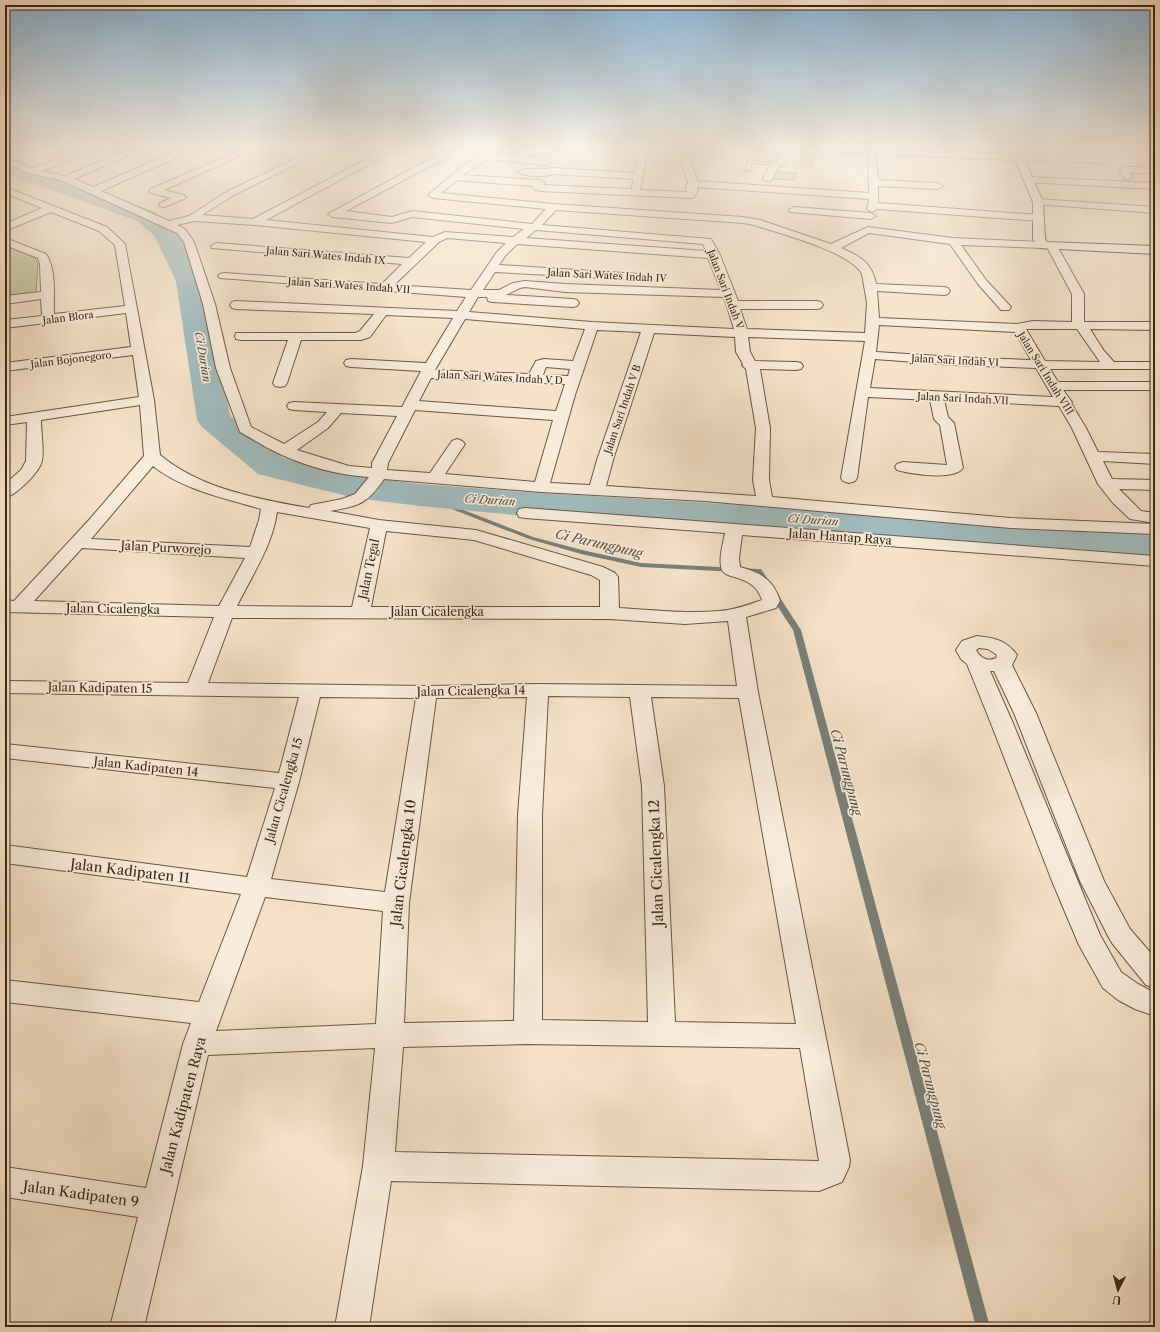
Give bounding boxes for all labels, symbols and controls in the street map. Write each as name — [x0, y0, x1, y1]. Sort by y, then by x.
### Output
street label: Jalan Sari Wates Indah IX — [264, 244, 386, 267]
street label: Jalan Sari Indah V — [704, 246, 747, 332]
street label: Jalan Sari Wates Indah IV — [545, 266, 668, 285]
street label: Jalan Sari Wates Indah VII — [285, 275, 411, 296]
street label: Jalan Blora — [40, 308, 95, 327]
street label: Jalan Sari Indah VIII — [1014, 328, 1076, 417]
water label: Ci Durian — [192, 331, 214, 384]
street label: Jalan Bojonegoro — [28, 348, 112, 371]
street label: Jalan Sari Indah VI — [909, 352, 999, 369]
street label: Jalan Sari Indah V B — [600, 363, 644, 457]
street label: Jalan Sari Wates Indah V D — [435, 368, 563, 387]
street label: Jalan Sari Indah VII — [915, 390, 1009, 407]
water label: Ci Durian — [464, 491, 516, 509]
water label: Ci Durian — [787, 511, 839, 529]
water label: Ci Parungpung — [554, 525, 646, 561]
street label: Jalan Hantap Raya — [786, 525, 893, 548]
street label: Jalan Tegal — [354, 537, 382, 602]
street label: Jalan Purworejo — [118, 538, 212, 557]
street label: Jalan Cicalengka — [64, 600, 161, 617]
street label: Jalan Cicalengka — [388, 604, 485, 619]
street label: Jalan Kadipaten 15 — [46, 679, 152, 696]
street label: Jalan Cicalengka 14 — [414, 682, 526, 699]
water label: Ci Parungpung — [828, 727, 867, 819]
street label: Jalan Cicalengka 15 — [261, 736, 306, 846]
street label: Jalan Kadipaten 14 — [91, 753, 199, 779]
street label: Jalan Cicalengka 10 — [386, 798, 420, 929]
street label: Jalan Cicalengka 12 — [645, 799, 667, 929]
street label: Jalan Kadipaten 11 — [67, 854, 191, 887]
street label: Jalan Kadipaten Raya — [156, 1034, 210, 1177]
water label: Ci Parungpung — [912, 1040, 951, 1132]
street label: Jalan Kadipaten 9 — [20, 1177, 140, 1211]
north arrow — [1098, 1270, 1138, 1310]
text: U — [1112, 1293, 1122, 1307]

